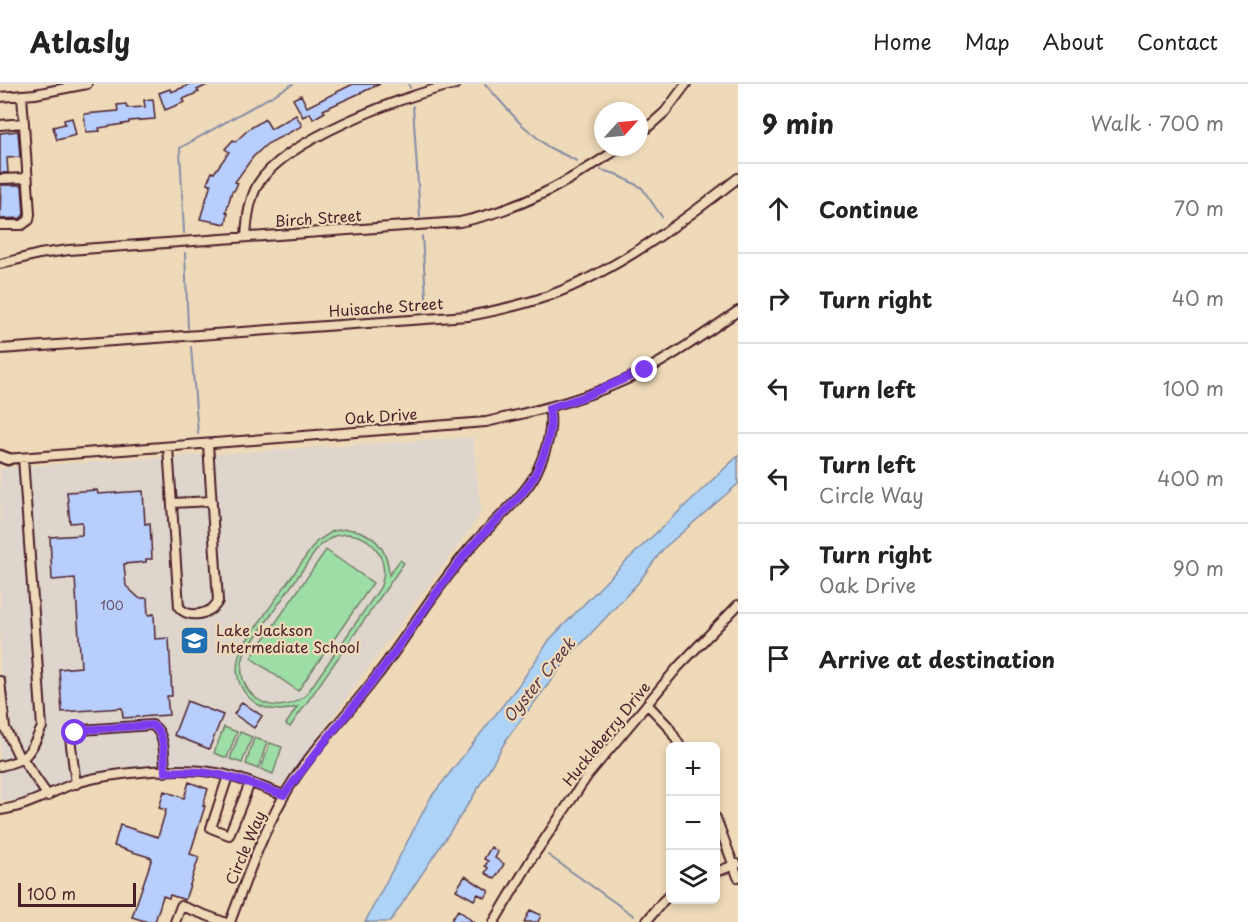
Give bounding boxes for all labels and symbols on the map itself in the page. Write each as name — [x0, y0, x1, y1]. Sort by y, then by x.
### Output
north arrow — [594, 102, 648, 156]
street label: Birch Street — [274, 203, 362, 232]
street label: Huisache Street — [328, 291, 444, 322]
route end — [631, 356, 657, 382]
street label: Oak Drive — [344, 401, 418, 430]
house number: 100 — [101, 596, 124, 614]
place label: Lake Jackson Intermediate School — [216, 618, 360, 658]
school or university icon: Lake Jackson Intermediate School — [179, 624, 211, 656]
water label: Oyster Creek — [496, 631, 581, 727]
street label: Huckleberry Drive — [556, 676, 655, 790]
route start — [61, 719, 87, 745]
street label: Circle Way — [219, 807, 271, 888]
scale bar — [18, 880, 136, 908]

